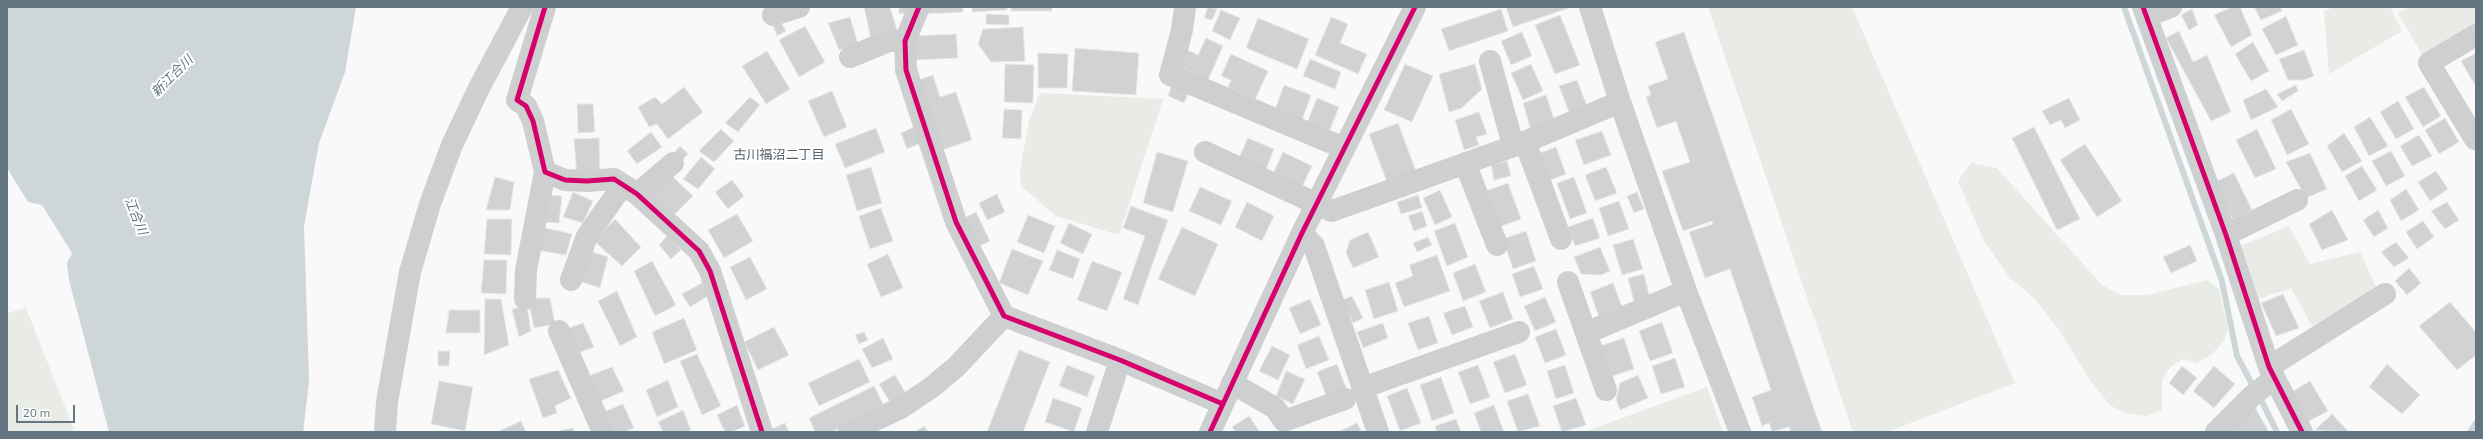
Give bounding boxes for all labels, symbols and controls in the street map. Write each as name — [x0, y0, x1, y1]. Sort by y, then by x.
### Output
water label: 新江合川 — [148, 52, 196, 100]
district label: 古川福沼二丁目 — [734, 147, 824, 163]
water label: 江合川 — [121, 195, 151, 237]
scale bar — [18, 397, 77, 423]
text: 20 m — [23, 405, 50, 419]

